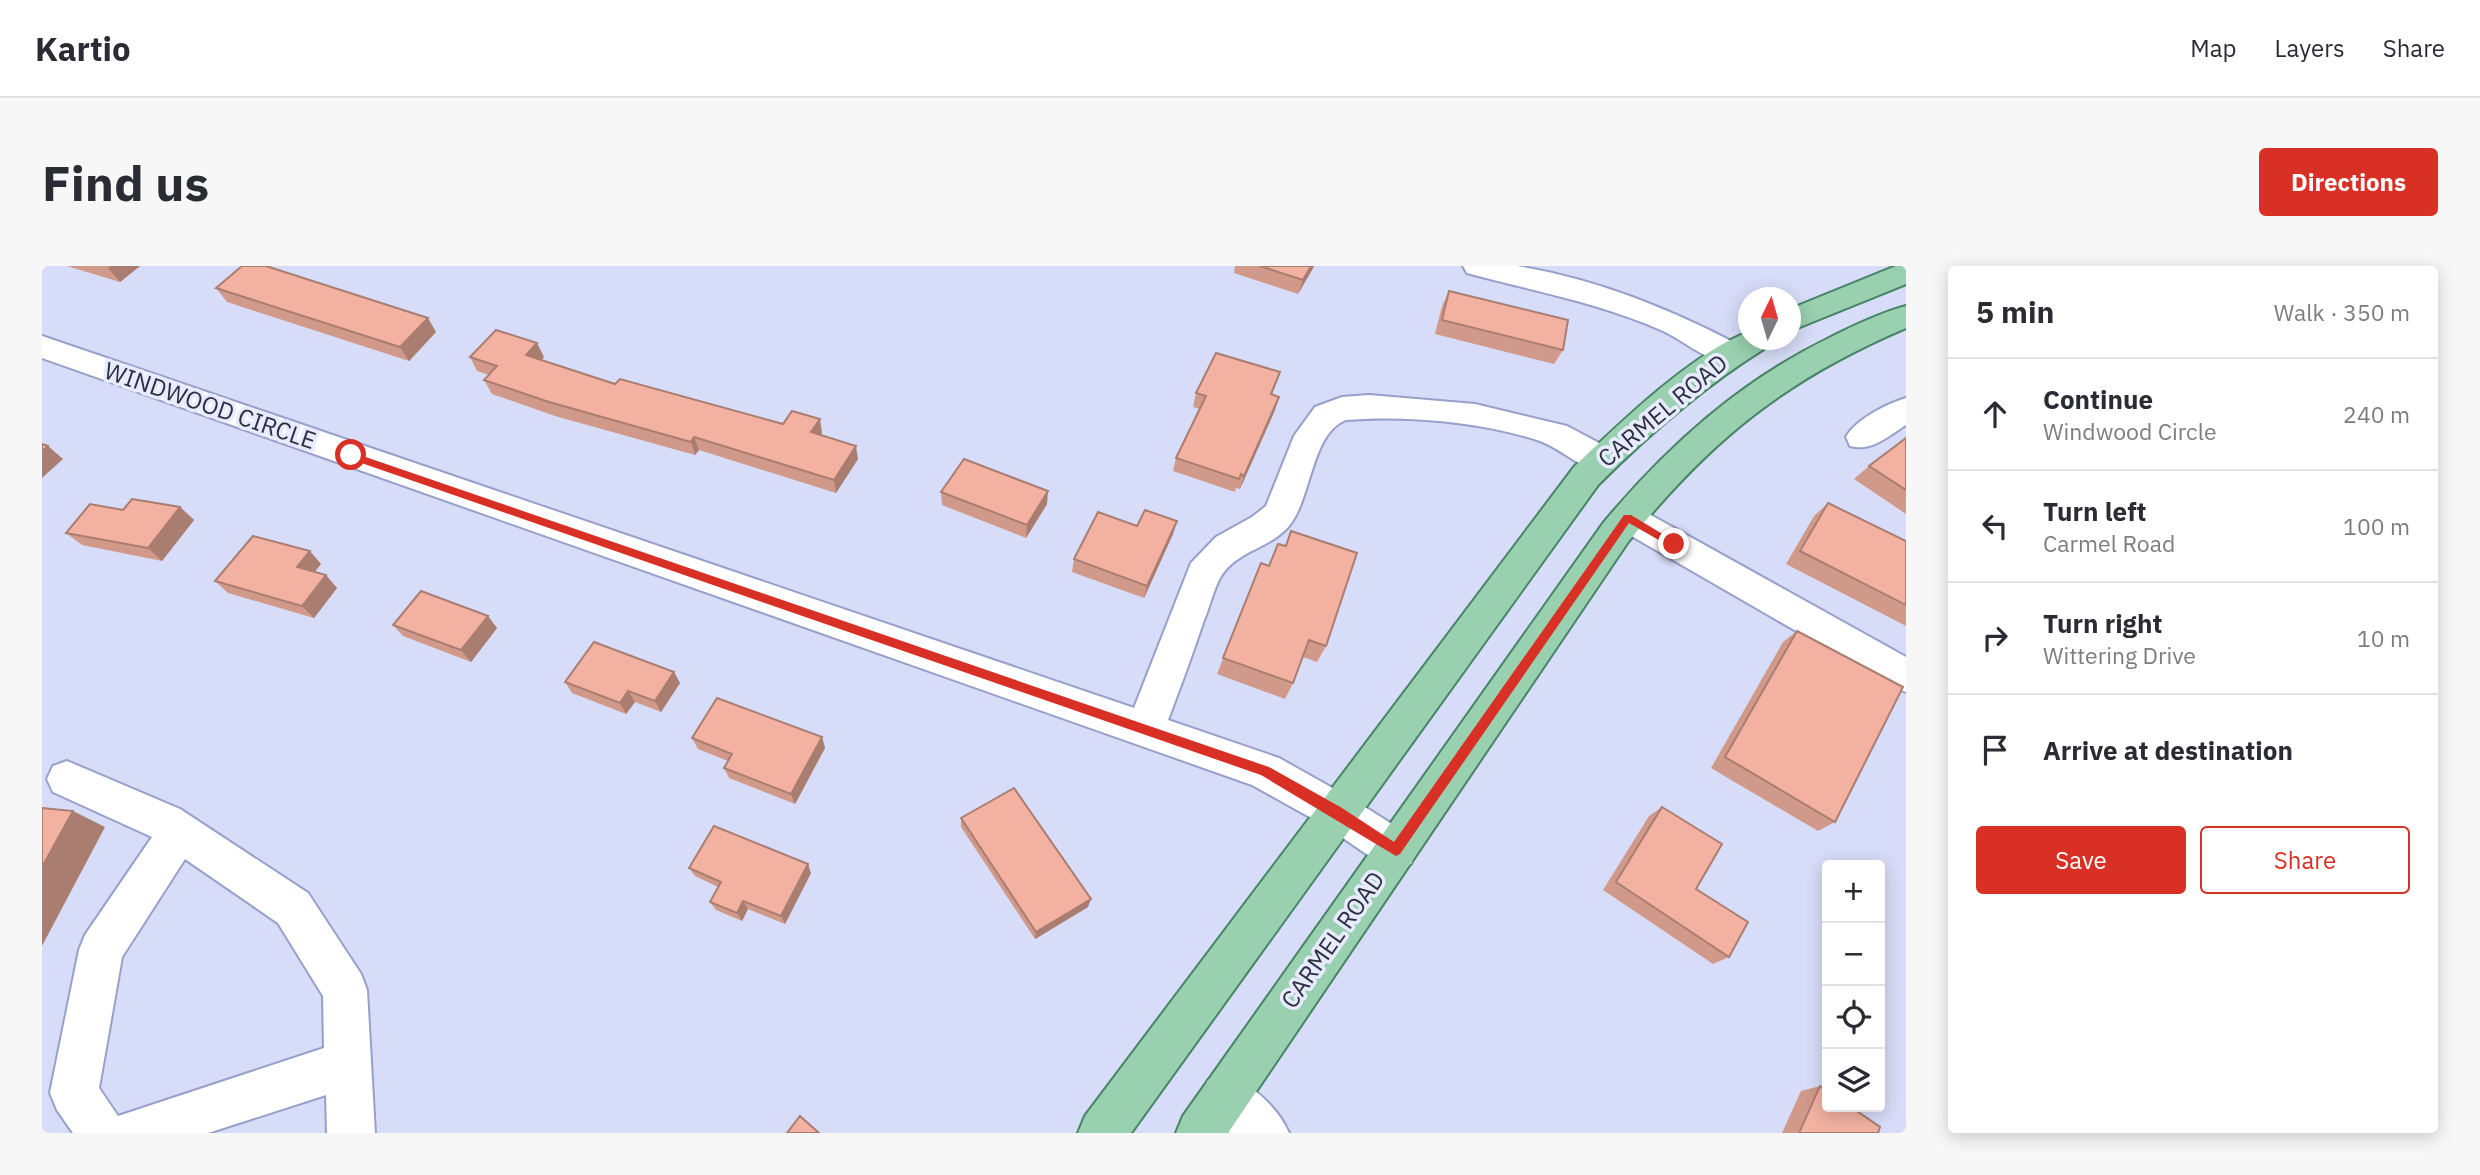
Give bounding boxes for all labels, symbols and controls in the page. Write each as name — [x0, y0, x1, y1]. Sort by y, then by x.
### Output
text: Kartio — [35, 27, 131, 70]
text: Map — [2190, 32, 2237, 64]
text: Layers — [2275, 32, 2345, 64]
text: Share — [2383, 32, 2445, 64]
button: Directions — [2259, 148, 2438, 216]
text: Find us — [42, 151, 209, 214]
north arrow — [1738, 287, 1801, 350]
text: 5 min — [1976, 292, 2054, 331]
text: Walk · 350 m — [2274, 297, 2410, 327]
street label: CARMEL ROAD — [1591, 347, 1734, 474]
street label: WINDWOOD CIRCLE — [100, 354, 320, 456]
text: Continue — [2043, 382, 2153, 416]
icon: ahead — [1976, 395, 2014, 433]
text: 240 m — [2343, 399, 2410, 429]
text: Windwood Circle — [2043, 416, 2217, 446]
route start — [335, 439, 366, 470]
text: Turn left — [2043, 494, 2146, 528]
icon: left — [1976, 507, 2014, 545]
text: 100 m — [2343, 511, 2410, 541]
route end — [1658, 528, 1689, 559]
text: Carmel Road — [2043, 528, 2175, 558]
text: Turn right — [2043, 606, 2162, 640]
icon: right — [1976, 619, 2014, 657]
text: 10 m — [2357, 623, 2410, 653]
text: Wittering Drive — [2043, 640, 2196, 670]
icon: arrive — [1976, 731, 2014, 769]
text: Arrive at destination — [2043, 733, 2293, 767]
button: Save — [1976, 826, 2186, 894]
button: Share — [2200, 826, 2410, 894]
map controls — [1822, 860, 1885, 1112]
button: + — [1822, 860, 1885, 923]
street label: CARMEL ROAD — [1273, 865, 1391, 1014]
button: − — [1822, 923, 1885, 986]
button: locate — [1822, 986, 1885, 1049]
button: layers — [1822, 1049, 1885, 1112]

